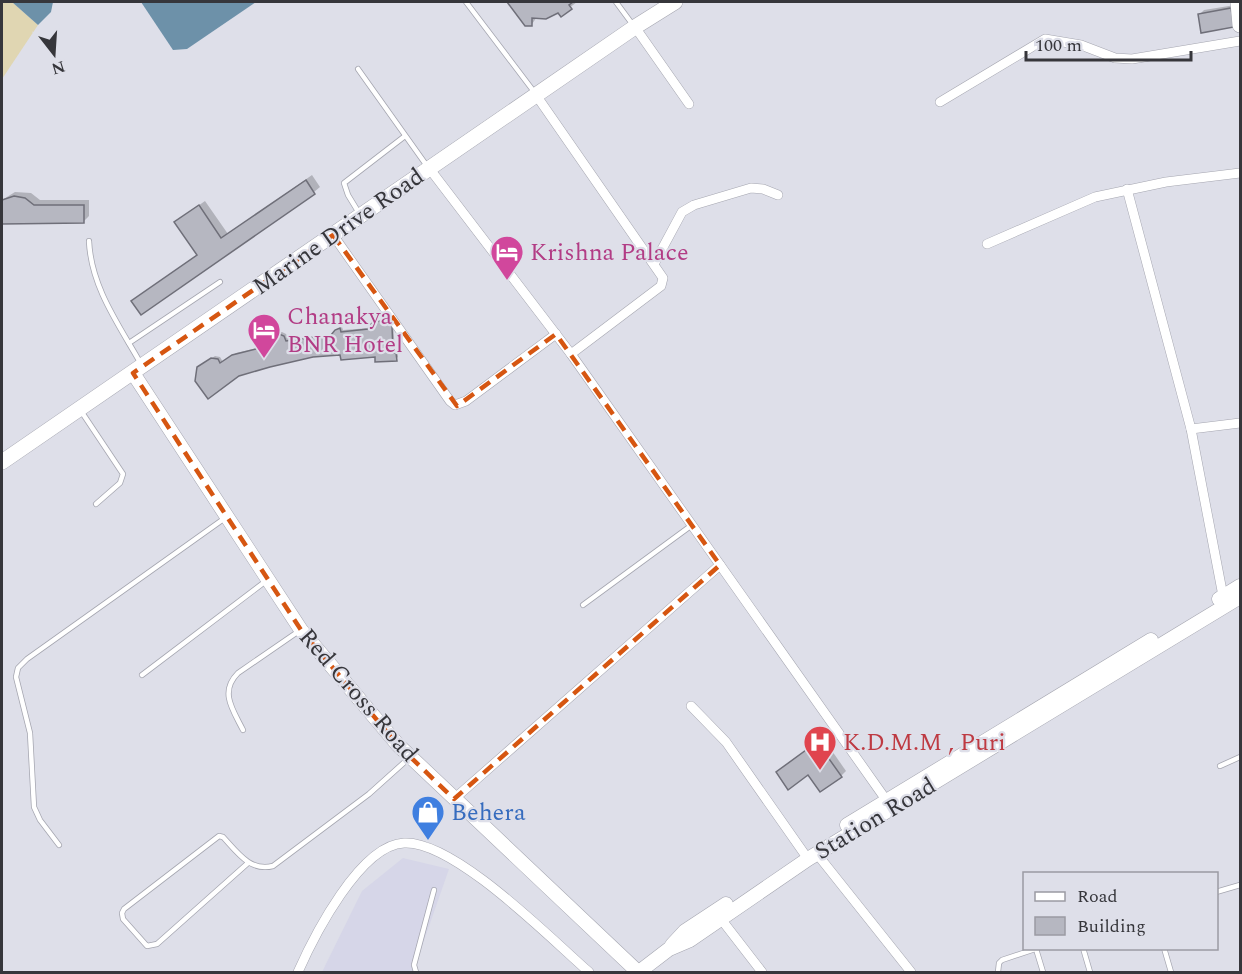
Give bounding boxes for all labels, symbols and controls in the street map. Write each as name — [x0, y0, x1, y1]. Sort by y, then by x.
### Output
north arrow — [24, 24, 84, 84]
scale bar — [1026, 24, 1191, 62]
text: 100 m — [1035, 32, 1082, 59]
text: N — [48, 54, 68, 81]
street label: Marine Drive Road — [245, 159, 432, 305]
hotel icon: Krishna Palace — [489, 234, 525, 281]
place label: Krishna Palace — [530, 235, 689, 271]
place label: Chanakya BNR Hotel — [287, 299, 403, 363]
hotel icon: Chanakya BNR Hotel — [246, 312, 282, 359]
street label: Red Cross Road — [290, 621, 427, 771]
hospital icon: K.D.M.M , Puri — [802, 724, 838, 771]
place label: K.D.M.M , Puri — [843, 725, 1006, 761]
street label: Station Road — [808, 768, 943, 869]
shop icon: Behera — [410, 794, 446, 841]
place label: Behera — [451, 795, 526, 831]
legend — [1023, 872, 1218, 950]
text: Road — [1077, 883, 1118, 910]
text: Building — [1077, 913, 1146, 940]

